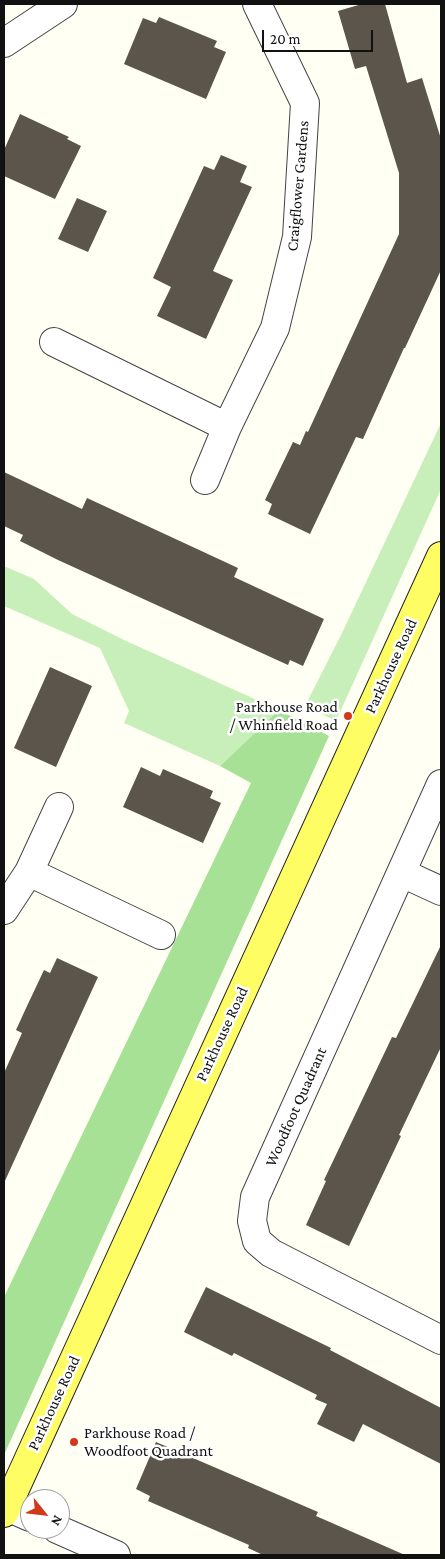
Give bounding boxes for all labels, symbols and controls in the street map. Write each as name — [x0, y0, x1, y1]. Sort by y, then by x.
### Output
scale bar — [265, 20, 376, 52]
text: 20 m — [270, 31, 301, 47]
street label: Craigflower Gardens — [283, 120, 313, 252]
street label: Parkhouse Road — [361, 616, 421, 716]
place label: Parkhouse Road / Whinfield Road — [230, 697, 338, 735]
marker: Parkhouse Road / Whinfield Road — [342, 710, 354, 722]
street label: Parkhouse Road — [192, 984, 252, 1084]
street label: Woodfoot Quadrant — [261, 1044, 331, 1170]
street label: Parkhouse Road — [24, 1353, 84, 1453]
place label: Parkhouse Road / Woodfoot Quadrant — [84, 1423, 213, 1461]
marker: Parkhouse Road / Woodfoot Quadrant — [68, 1436, 80, 1448]
north arrow — [20, 1489, 70, 1539]
text: N — [48, 1513, 67, 1529]

